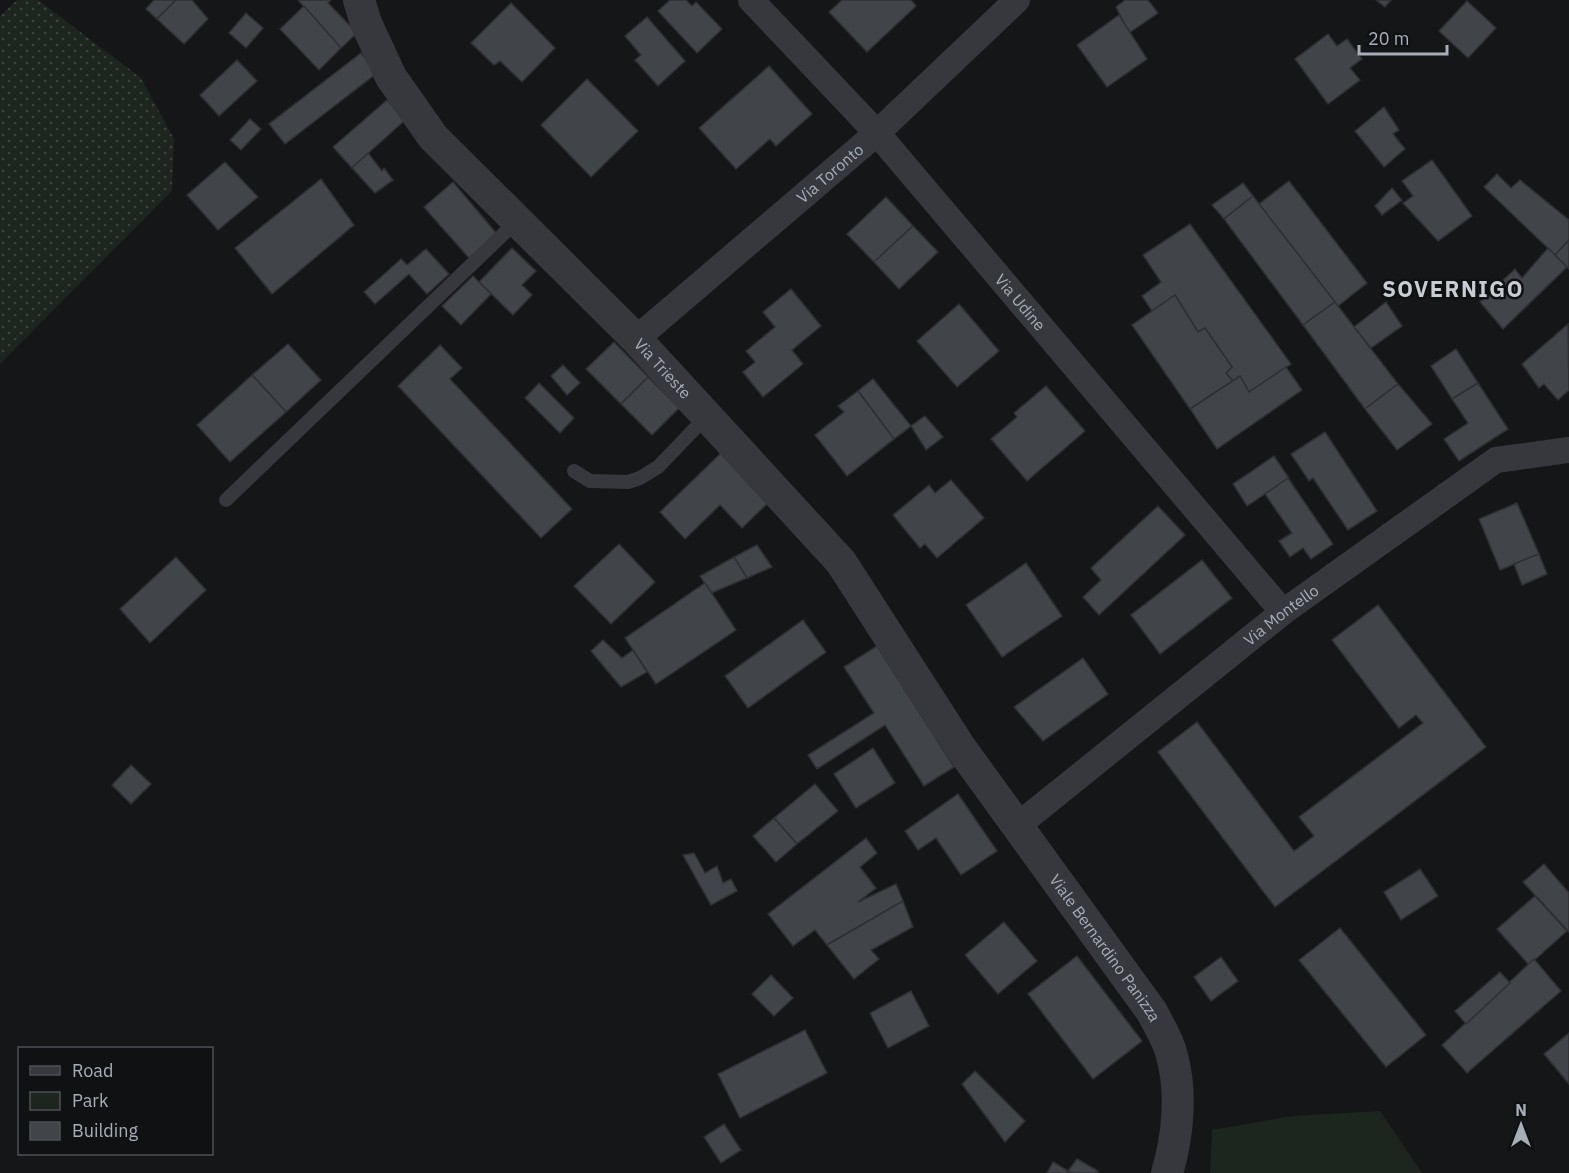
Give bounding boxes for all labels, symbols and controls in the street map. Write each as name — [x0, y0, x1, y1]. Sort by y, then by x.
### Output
scale bar — [1359, 18, 1448, 56]
text: 20 m — [1368, 27, 1410, 50]
street label: Via Toronto — [792, 139, 867, 207]
street label: Via Udine — [991, 270, 1050, 335]
district label: SOVERNIGO — [1382, 274, 1524, 303]
street label: Via Trieste — [630, 334, 696, 403]
street label: Via Montello — [1239, 580, 1322, 650]
street label: Viale Bernardino Panizza — [1045, 870, 1165, 1025]
legend — [18, 1047, 213, 1155]
text: Road — [72, 1059, 113, 1082]
text: Park — [72, 1089, 109, 1112]
north arrow — [1491, 1095, 1551, 1155]
text: N — [1515, 1100, 1527, 1120]
text: Building — [72, 1119, 139, 1142]

